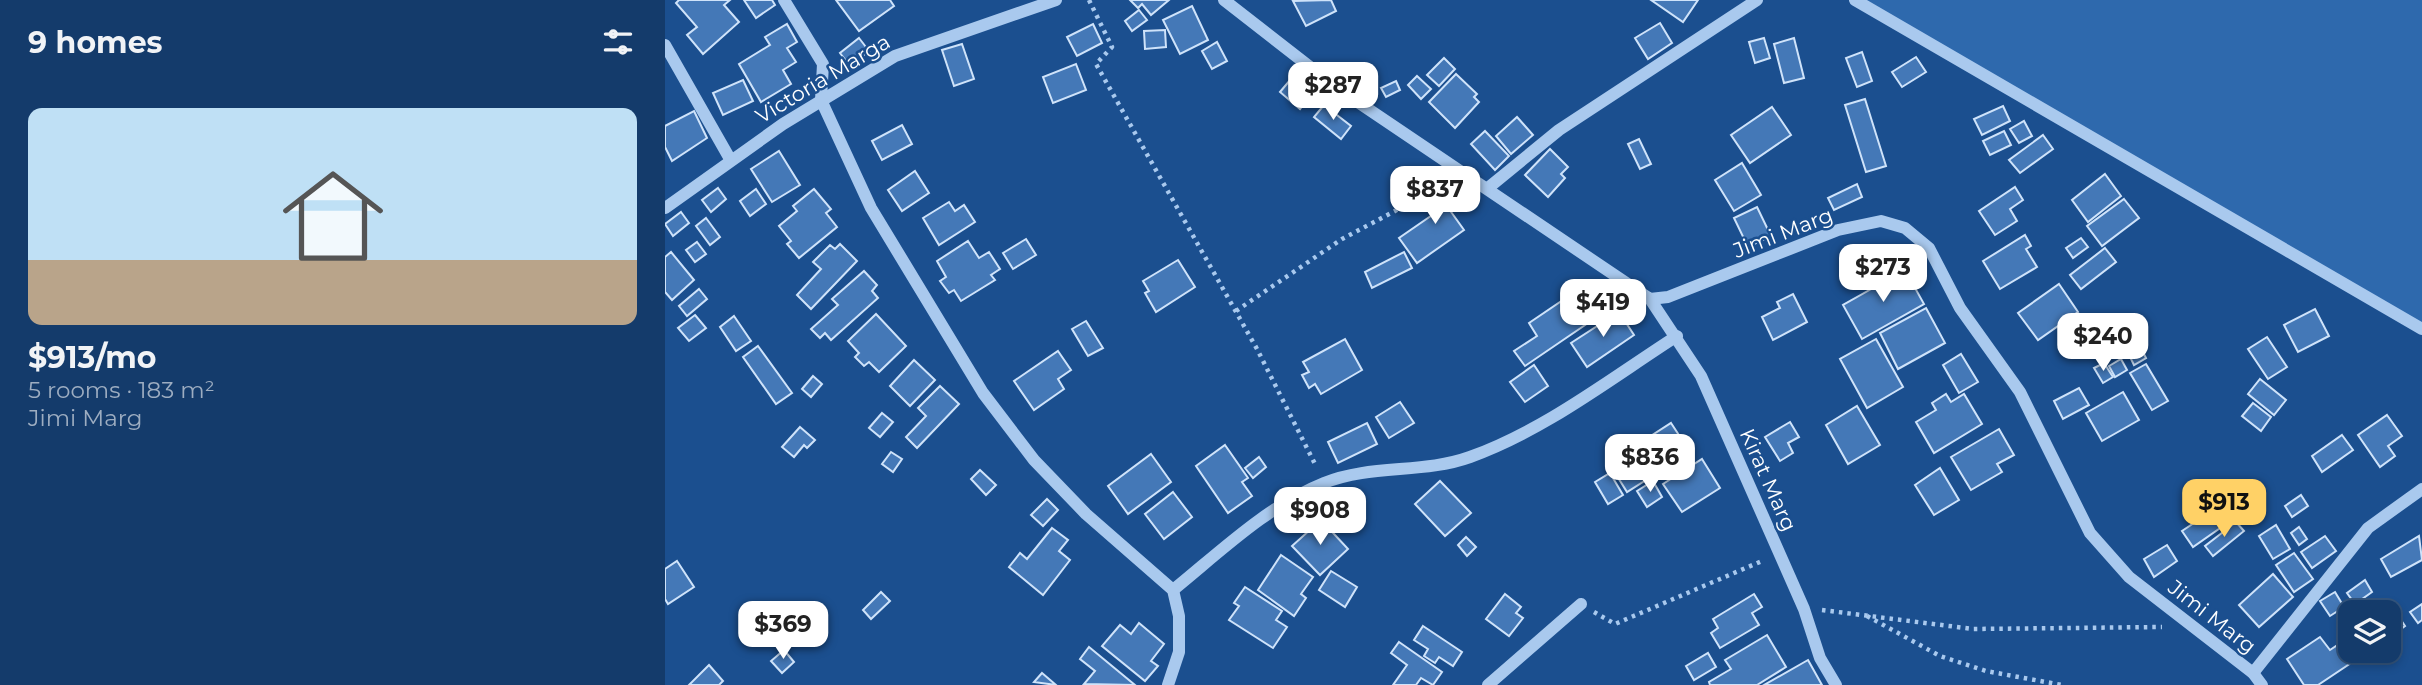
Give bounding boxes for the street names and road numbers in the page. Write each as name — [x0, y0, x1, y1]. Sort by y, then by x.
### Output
street label: Victoria Marga — [751, 29, 894, 129]
street label: Jimi Marg — [1729, 202, 1836, 263]
street label: Kirat Marg — [1735, 425, 1802, 535]
street label: Jimi Marg — [2163, 574, 2261, 659]

